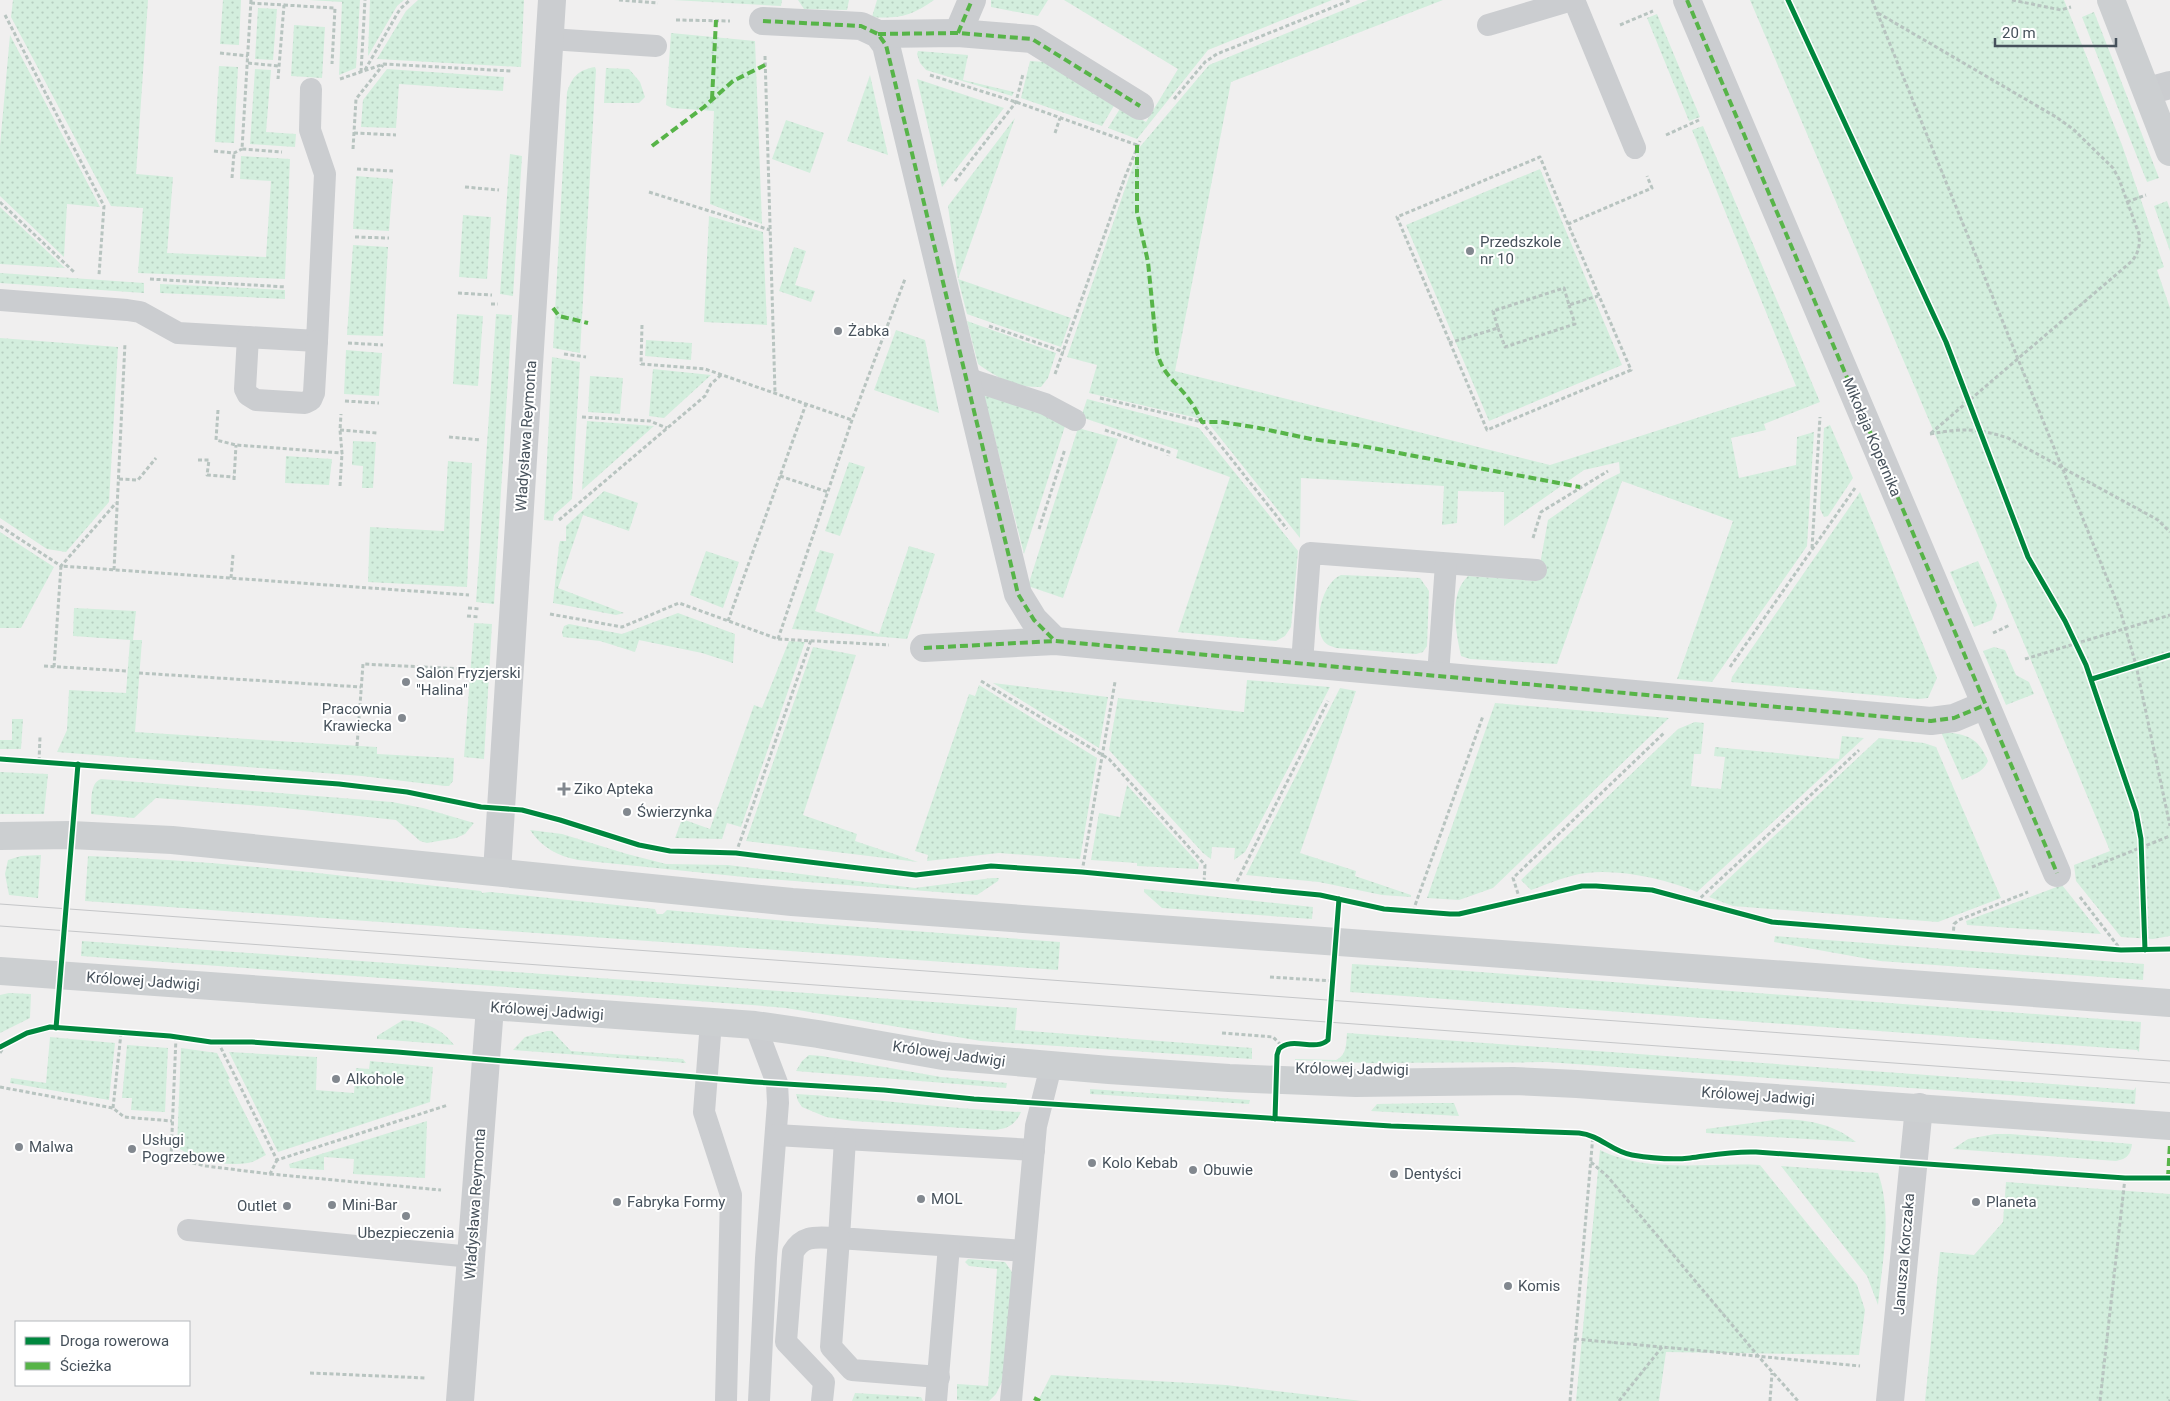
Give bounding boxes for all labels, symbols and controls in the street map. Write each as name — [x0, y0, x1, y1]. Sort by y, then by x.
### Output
scale bar — [1995, 15, 2116, 47]
text: 20 m — [2002, 24, 2036, 42]
place label: Przedszkole nr 10 — [1480, 233, 1561, 268]
marker: Przedszkole nr 10 — [1464, 245, 1476, 257]
place label: Żabka — [848, 322, 889, 340]
marker: Żabka — [832, 325, 844, 337]
street label: Władysława Reymonta — [512, 360, 540, 512]
street label: Mikołaja Kopernika — [1839, 375, 1905, 499]
place label: Salon Fryzjerski "Halina" — [416, 664, 521, 699]
marker: Salon Fryzjerski "Halina" — [400, 676, 412, 688]
place label: Pracownia Krawiecka — [322, 700, 392, 735]
marker: Pracownia Krawiecka — [396, 712, 408, 724]
place label: Ziko Apteka — [574, 780, 653, 798]
marker: Ziko Apteka — [558, 783, 570, 795]
place label: Świerzynka — [637, 803, 712, 821]
marker: Świerzynka — [621, 806, 633, 818]
street label: Królowej Jadwigi — [86, 968, 200, 994]
street label: Królowej Jadwigi — [490, 998, 604, 1024]
street label: Królowej Jadwigi — [892, 1037, 1006, 1071]
street label: Królowej Jadwigi — [1295, 1059, 1409, 1079]
place label: Alkohole — [346, 1070, 404, 1088]
marker: Alkohole — [330, 1073, 342, 1085]
street label: Królowej Jadwigi — [1701, 1083, 1815, 1109]
street label: Władysława Reymonta — [461, 1128, 489, 1280]
place label: Usługi Pogrzebowe — [142, 1131, 225, 1166]
place label: Malwa — [29, 1138, 73, 1156]
marker: Malwa — [13, 1141, 25, 1153]
marker: Usługi Pogrzebowe — [126, 1143, 138, 1155]
place label: Kolo Kebab — [1102, 1154, 1178, 1172]
marker: Kolo Kebab — [1086, 1157, 1098, 1169]
place label: Obuwie — [1203, 1161, 1253, 1179]
marker: Obuwie — [1187, 1164, 1199, 1176]
place label: Dentyści — [1404, 1165, 1461, 1183]
marker: Dentyści — [1388, 1168, 1400, 1180]
place label: MOL — [931, 1190, 963, 1208]
street label: Janusza Korczaka — [1890, 1192, 1918, 1316]
place label: Fabryka Formy — [627, 1193, 725, 1211]
marker: MOL — [915, 1193, 927, 1205]
place label: Planeta — [1986, 1193, 2037, 1211]
place label: Mini-Bar — [342, 1196, 397, 1214]
marker: Fabryka Formy — [611, 1196, 623, 1208]
marker: Planeta — [1970, 1196, 1982, 1208]
place label: Outlet — [237, 1197, 277, 1215]
marker: Mini-Bar — [326, 1199, 338, 1211]
marker: Outlet — [281, 1200, 293, 1212]
marker: Ubezpieczenia — [400, 1210, 412, 1222]
place label: Ubezpieczenia — [358, 1224, 454, 1242]
place label: Komis — [1518, 1277, 1560, 1295]
marker: Komis — [1502, 1280, 1514, 1292]
legend — [15, 1321, 190, 1386]
text: Droga rowerowa — [60, 1332, 169, 1350]
text: Ścieżka — [60, 1357, 112, 1375]

